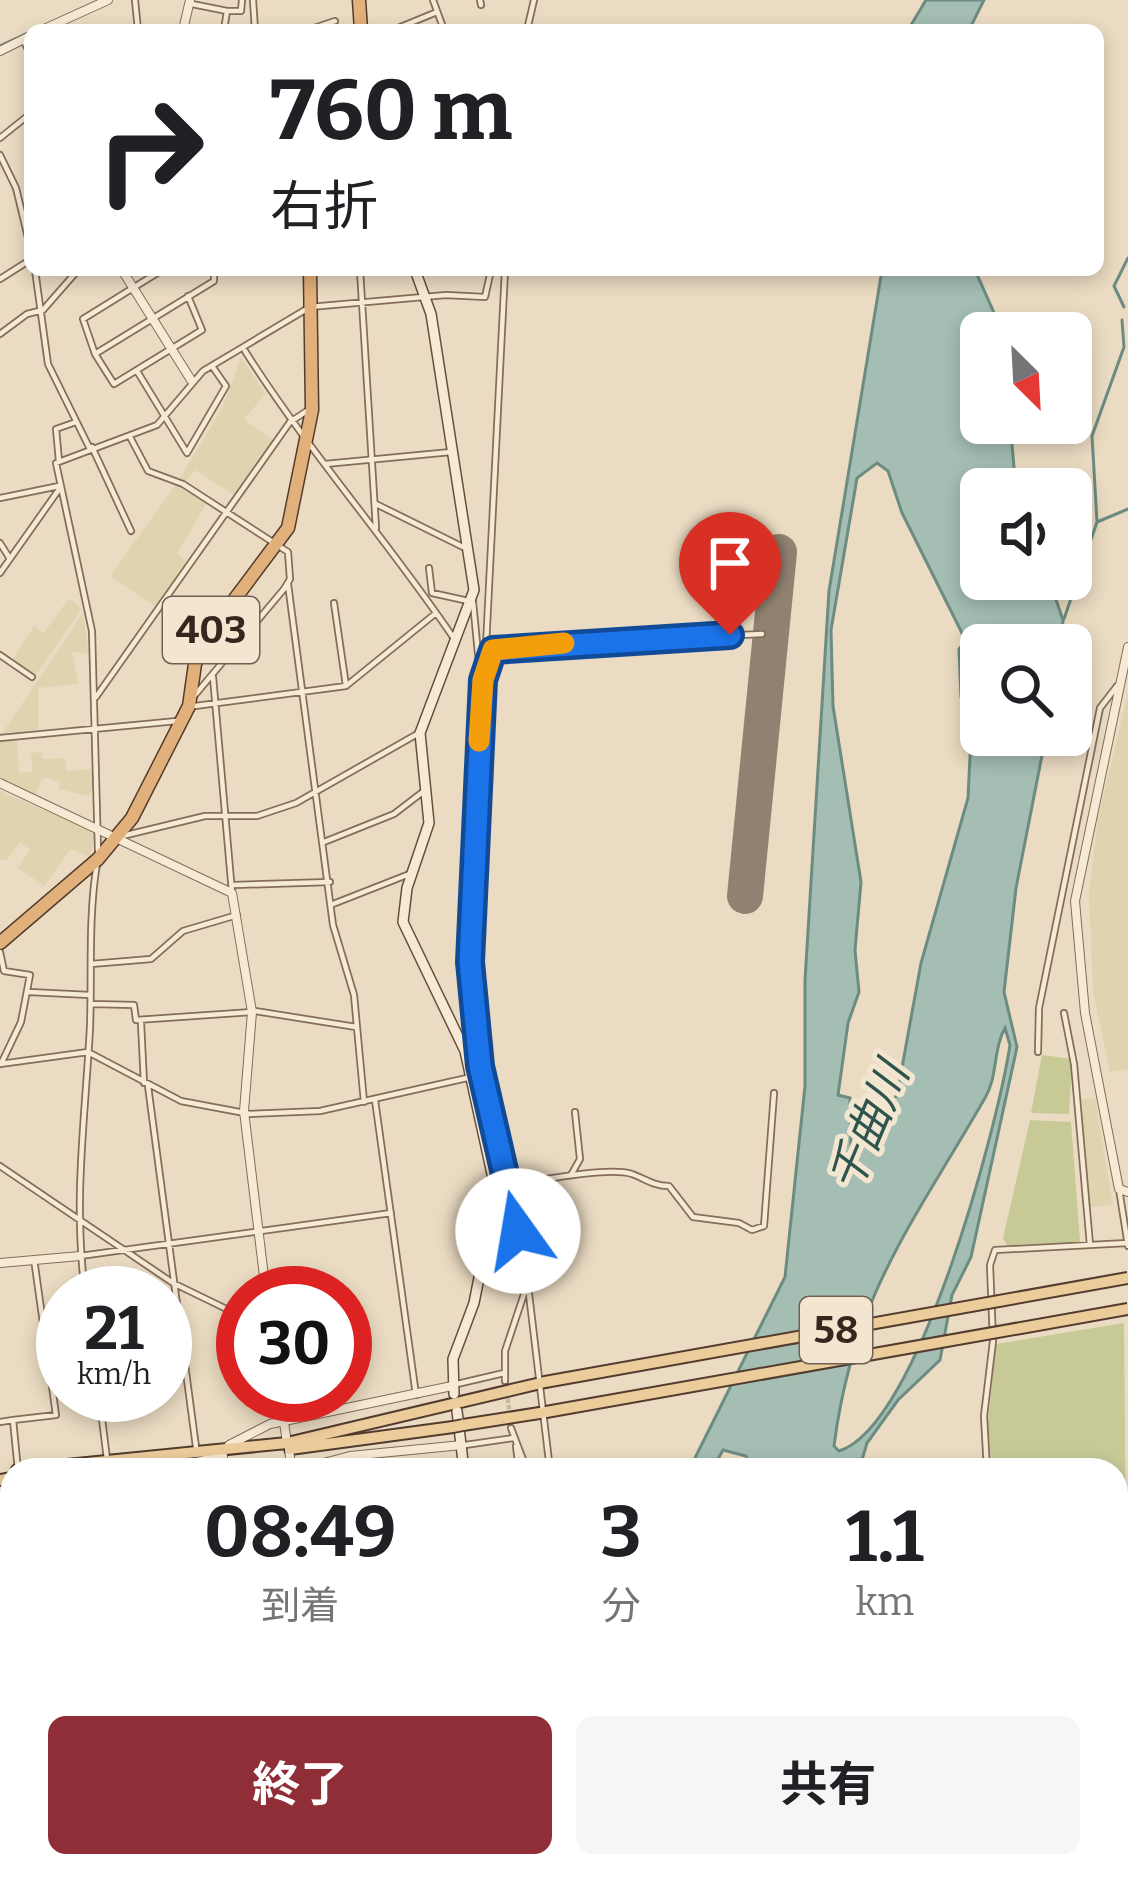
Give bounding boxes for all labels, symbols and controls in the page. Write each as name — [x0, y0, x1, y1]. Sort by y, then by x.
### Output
text: 760 m — [270, 60, 512, 161]
icon: right — [72, 72, 228, 228]
text: 右折 — [270, 175, 378, 239]
north arrow — [960, 312, 1092, 444]
map controls — [960, 312, 1092, 756]
button: sound — [960, 468, 1092, 600]
pin — [679, 512, 781, 635]
icon: arrive — [697, 530, 763, 596]
road number: 403 — [163, 597, 259, 663]
button: search — [960, 624, 1092, 756]
water label: 千曲川 — [818, 1051, 922, 1200]
position arrow — [455, 1168, 581, 1294]
speed limit sign: 30 — [216, 1266, 372, 1422]
text: 21 — [84, 1293, 144, 1365]
road number: 58 — [800, 1297, 872, 1363]
text: km/h — [77, 1356, 151, 1392]
text: 08:49 — [204, 1489, 396, 1575]
text: 3 — [600, 1489, 642, 1575]
text: 1.1 — [846, 1494, 924, 1580]
text: km — [856, 1579, 914, 1625]
text: 到着 — [261, 1583, 339, 1629]
text: 分 — [602, 1583, 641, 1629]
button: 終了 — [48, 1716, 552, 1854]
button: 共有 — [576, 1716, 1080, 1854]

